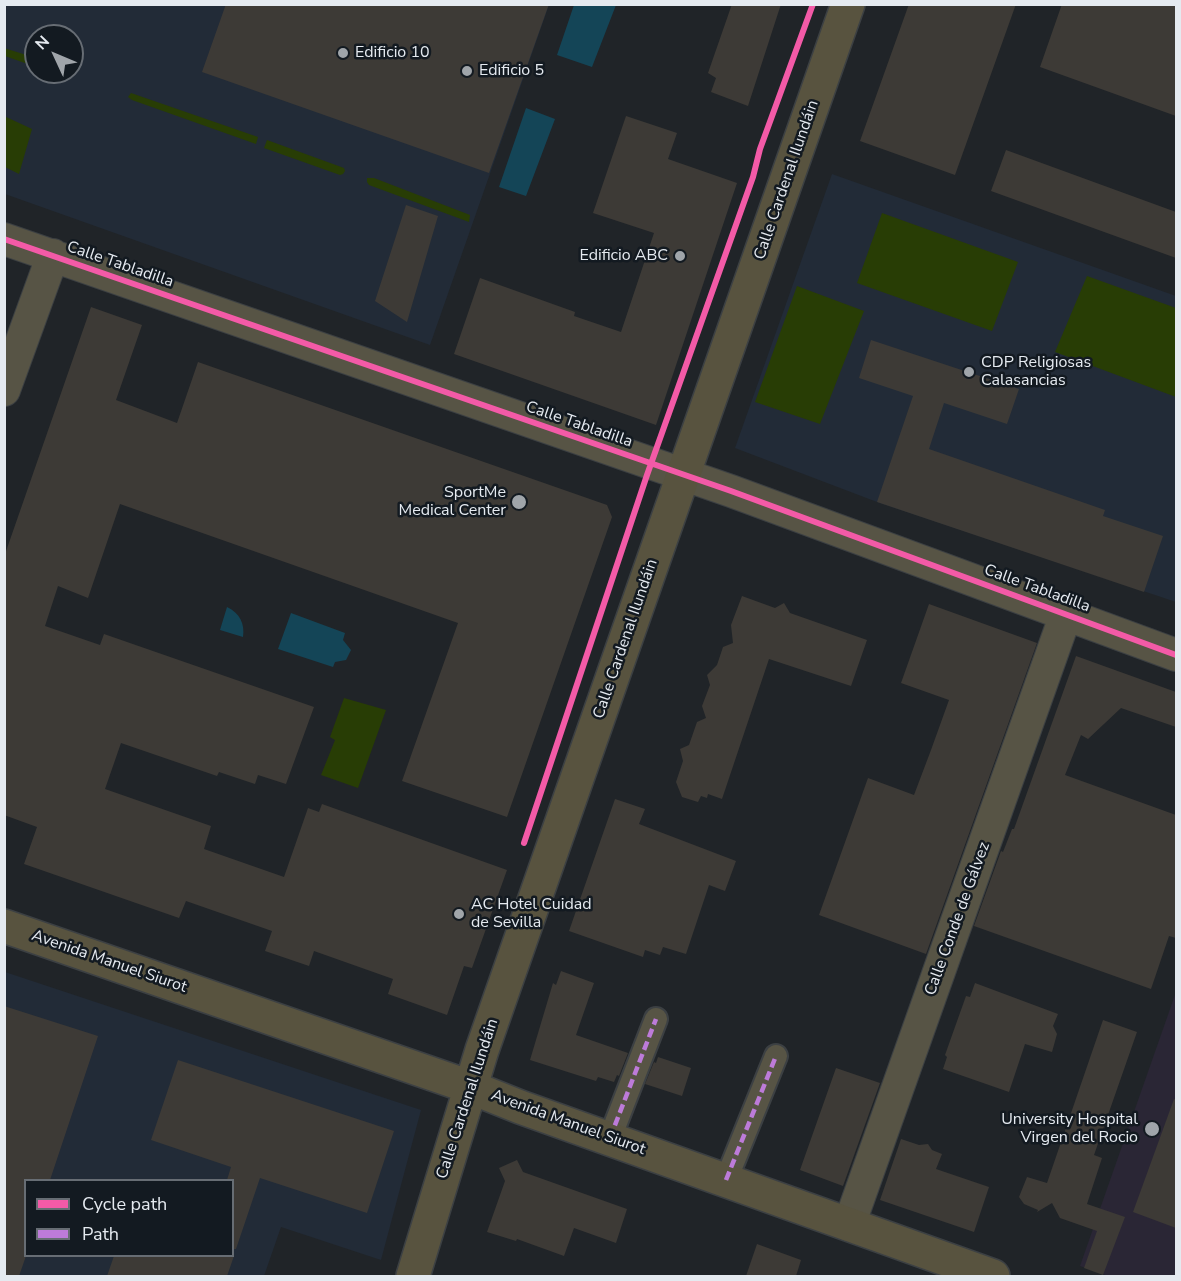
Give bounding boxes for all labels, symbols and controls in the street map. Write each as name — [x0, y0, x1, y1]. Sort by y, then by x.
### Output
north arrow — [24, 24, 84, 84]
text: N — [30, 31, 55, 55]
place label: Edificio 10 — [355, 43, 430, 63]
marker: Edificio 10 — [336, 46, 350, 60]
place label: Edificio 5 — [479, 61, 544, 81]
marker: Edificio 5 — [460, 64, 474, 78]
street label: Calle Cardenal Ilundáin — [751, 98, 823, 262]
street label: Calle Tabladilla — [64, 238, 176, 292]
place label: Edificio ABC — [579, 246, 668, 266]
marker: Edificio ABC — [673, 249, 687, 263]
place label: CDP Religiosas Calasancias — [981, 353, 1091, 391]
marker: CDP Religiosas Calasancias — [962, 365, 976, 379]
street label: Calle Tabladilla — [523, 398, 635, 452]
place label: SportMe Medical Center — [399, 483, 506, 521]
marker: SportMe Medical Center — [510, 493, 528, 511]
street label: Calle Cardenal Ilundáin — [590, 557, 662, 721]
street label: Calle Tabladilla — [981, 561, 1093, 617]
street label: Calle Conde de Gálvez — [921, 840, 995, 998]
place label: AC Hotel Cuidad de Sevilla — [471, 895, 592, 933]
marker: AC Hotel Cuidad de Sevilla — [452, 907, 466, 921]
street label: Avenida Manuel Siurot — [29, 926, 189, 998]
street label: Calle Cardenal Ilundáin — [433, 1016, 503, 1182]
street label: Avenida Manuel Siurot — [488, 1086, 648, 1160]
place label: University Hospital Virgen del Rocio — [1001, 1110, 1138, 1148]
marker: University Hospital Virgen del Rocio — [1143, 1120, 1161, 1138]
legend — [24, 1179, 234, 1257]
text: Cycle path — [82, 1192, 167, 1216]
text: Path — [82, 1222, 119, 1246]

